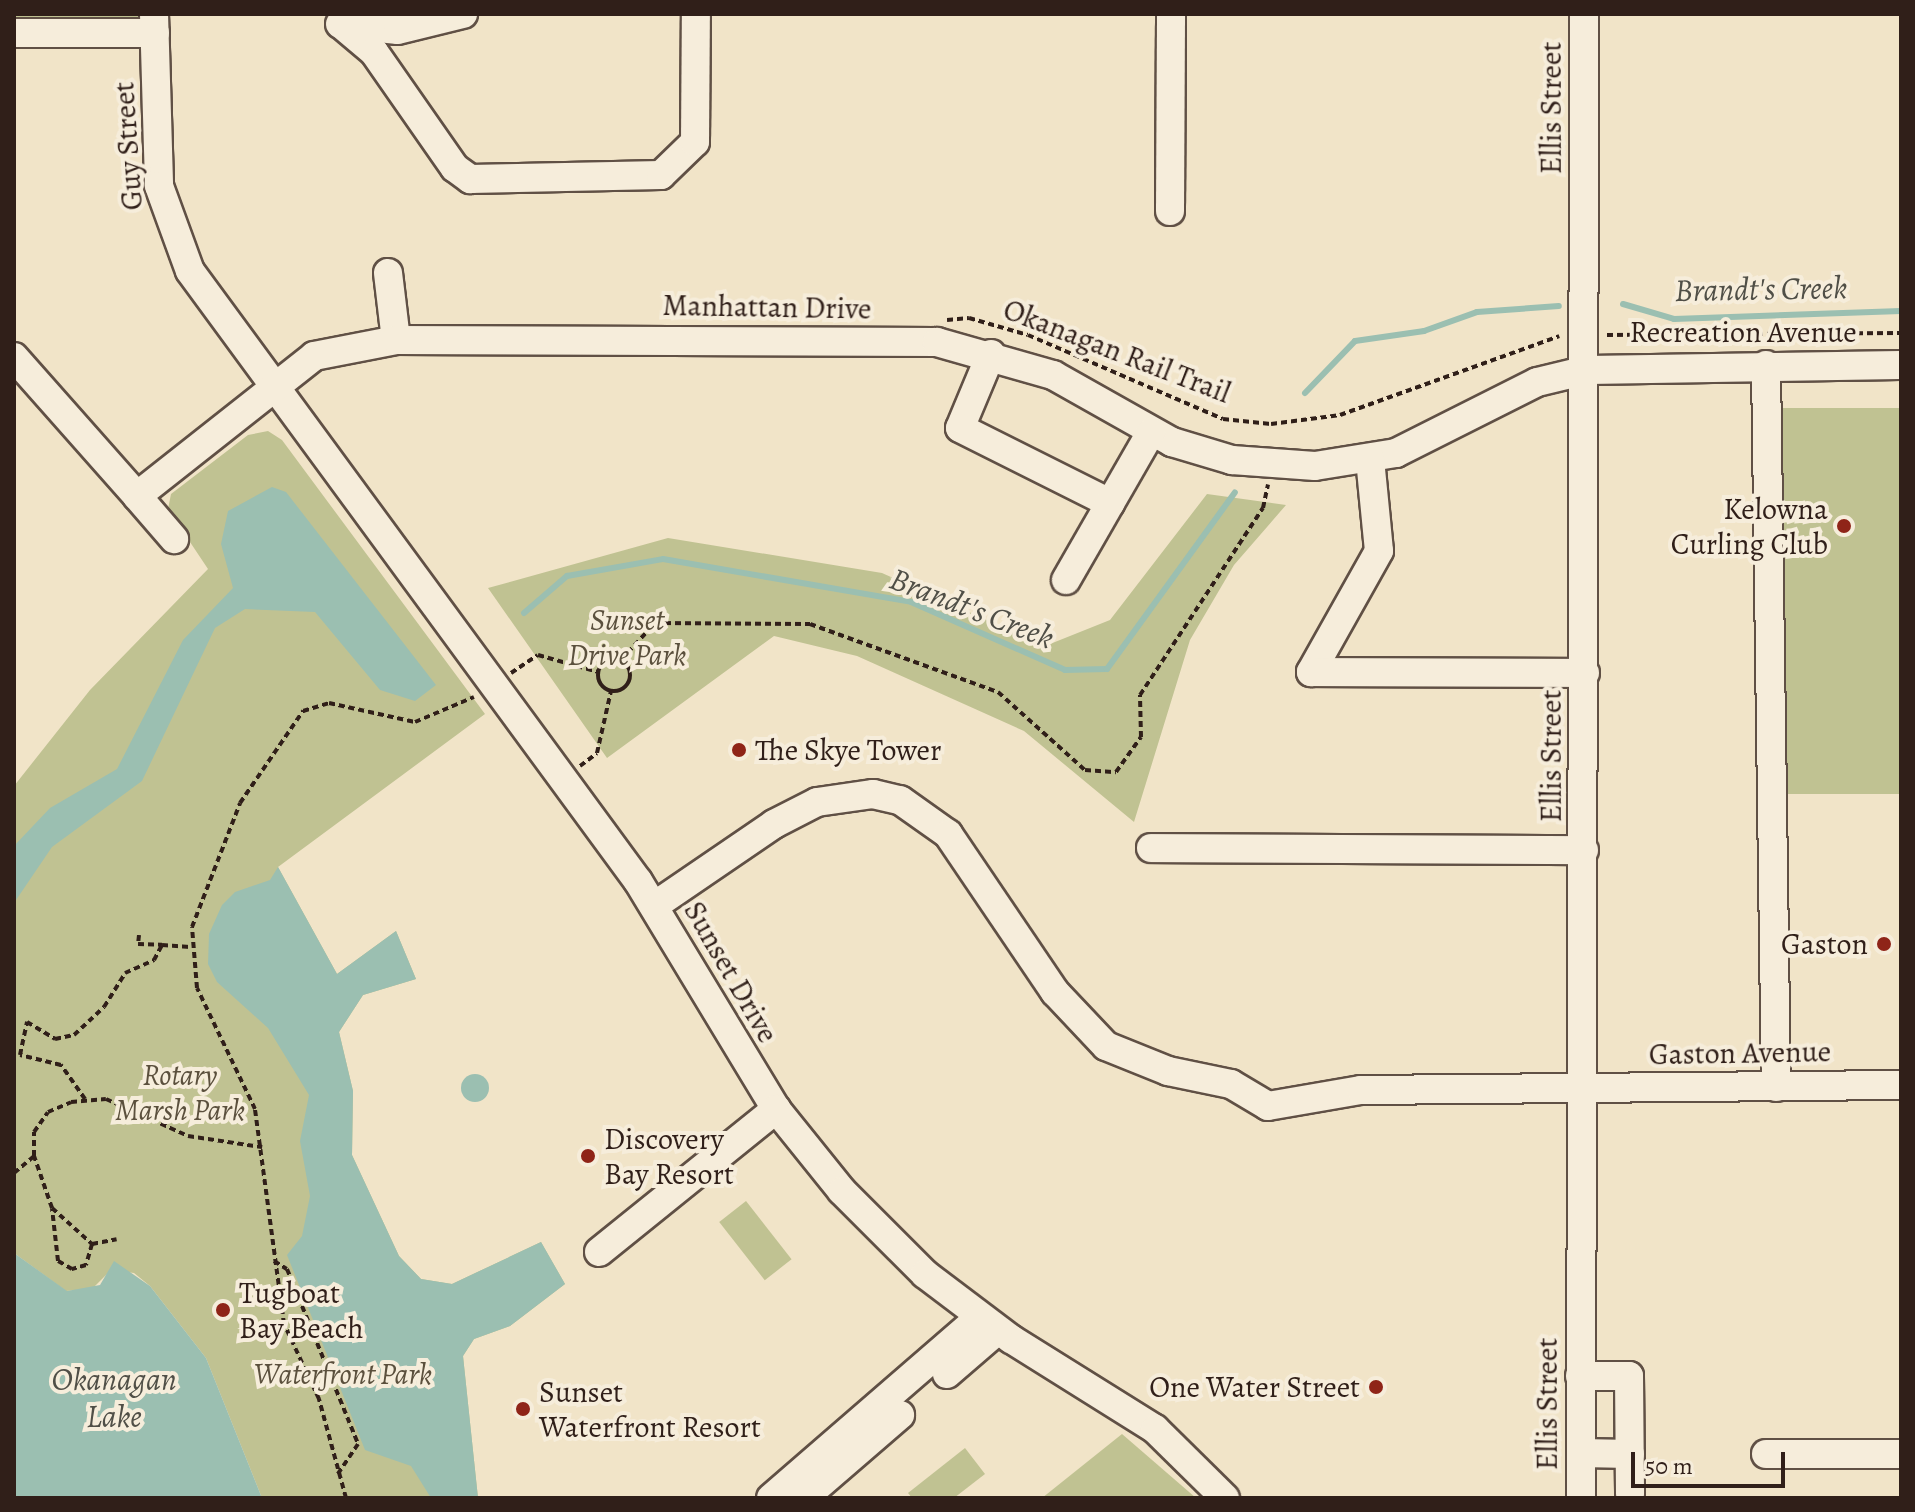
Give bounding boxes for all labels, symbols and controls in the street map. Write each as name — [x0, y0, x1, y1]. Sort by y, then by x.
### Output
street label: Ellis Street — [1533, 42, 1569, 174]
street label: Guy Street — [106, 81, 150, 211]
water label: Brandt's Creek — [1674, 268, 1848, 310]
street label: Manhattan Drive — [662, 287, 872, 327]
street label: Okanagan Rail Trail — [998, 291, 1236, 411]
street label: Recreation Avenue — [1629, 314, 1857, 350]
place label: Kelowna Curling Club — [1671, 491, 1828, 562]
marker: Kelowna Curling Club — [1835, 517, 1853, 535]
water label: Brandt's Creek — [885, 559, 1059, 657]
park label: Sunset Drive Park — [568, 602, 686, 672]
street label: Ellis Street — [1533, 690, 1569, 822]
place label: The Skye Tower — [755, 732, 942, 768]
marker: The Skye Tower — [730, 741, 748, 759]
street label: Sunset Drive — [676, 895, 786, 1049]
place label: Gaston — [1781, 926, 1868, 962]
marker: Gaston — [1875, 935, 1893, 953]
street label: Gaston Avenue — [1649, 1033, 1831, 1073]
park label: Rotary Marsh Park — [115, 1057, 245, 1128]
place label: Discovery Bay Resort — [604, 1121, 734, 1192]
marker: Discovery Bay Resort — [579, 1147, 597, 1165]
place label: Tugboat Bay Beach — [239, 1275, 363, 1346]
marker: Tugboat Bay Beach — [214, 1301, 232, 1319]
street label: Ellis Street — [1529, 1338, 1565, 1470]
park label: Waterfront Park — [254, 1356, 432, 1392]
water label: Okanagan Lake — [51, 1361, 177, 1436]
place label: One Water Street — [1149, 1369, 1360, 1405]
place label: Sunset Waterfront Resort — [539, 1374, 761, 1444]
marker: One Water Street — [1367, 1378, 1385, 1396]
marker: Sunset Waterfront Resort — [514, 1400, 532, 1418]
scale bar — [1635, 1436, 1789, 1486]
text: 50 m — [1645, 1450, 1693, 1482]

